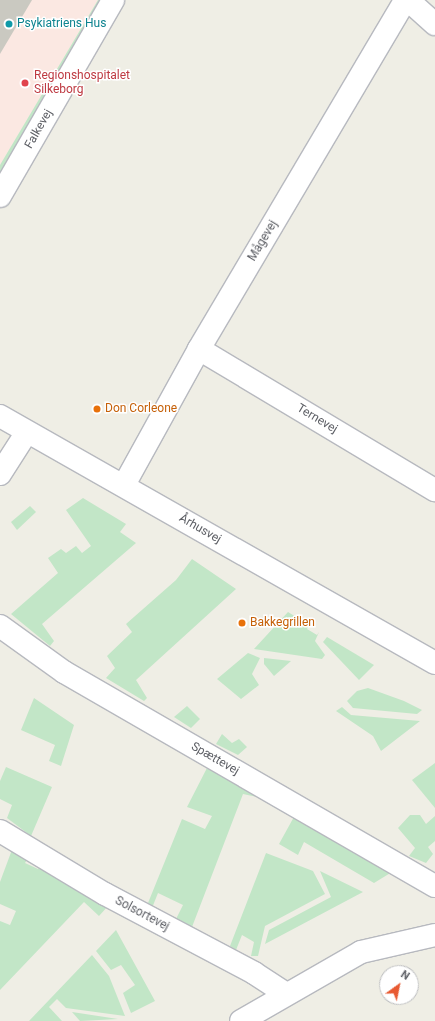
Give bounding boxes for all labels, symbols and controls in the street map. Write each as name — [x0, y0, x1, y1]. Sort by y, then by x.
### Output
place label: Psykiatriens Hus — [17, 17, 106, 31]
marker: Psykiatriens Hus — [4, 19, 14, 29]
place label: Regionshospitalet Silkeborg — [34, 69, 130, 97]
marker: Regionshospitalet Silkeborg — [19, 77, 31, 89]
street label: Falkevej — [22, 107, 56, 151]
street label: Mågevej — [245, 218, 281, 264]
street label: Ternevej — [294, 401, 340, 437]
place label: Don Corleone — [105, 402, 177, 416]
marker: Don Corleone — [92, 404, 102, 414]
street label: Århusvej — [176, 511, 224, 547]
place label: Bakkegrillen — [250, 616, 315, 630]
marker: Bakkegrillen — [237, 618, 247, 628]
street label: Spættevej — [188, 739, 242, 779]
street label: Solsortevej — [112, 894, 172, 934]
north arrow — [379, 965, 419, 1005]
text: N — [398, 968, 412, 983]

